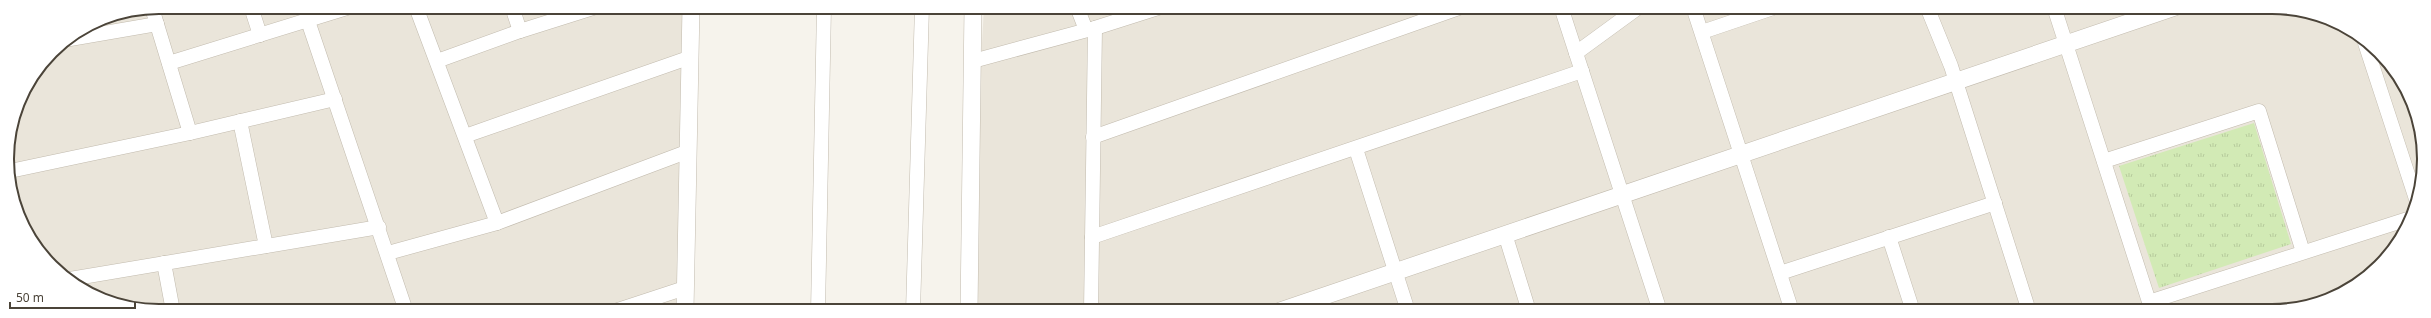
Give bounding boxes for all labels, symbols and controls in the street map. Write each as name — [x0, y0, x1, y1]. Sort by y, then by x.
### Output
scale bar — [10, 284, 135, 310]
text: 50 m — [16, 289, 44, 306]

